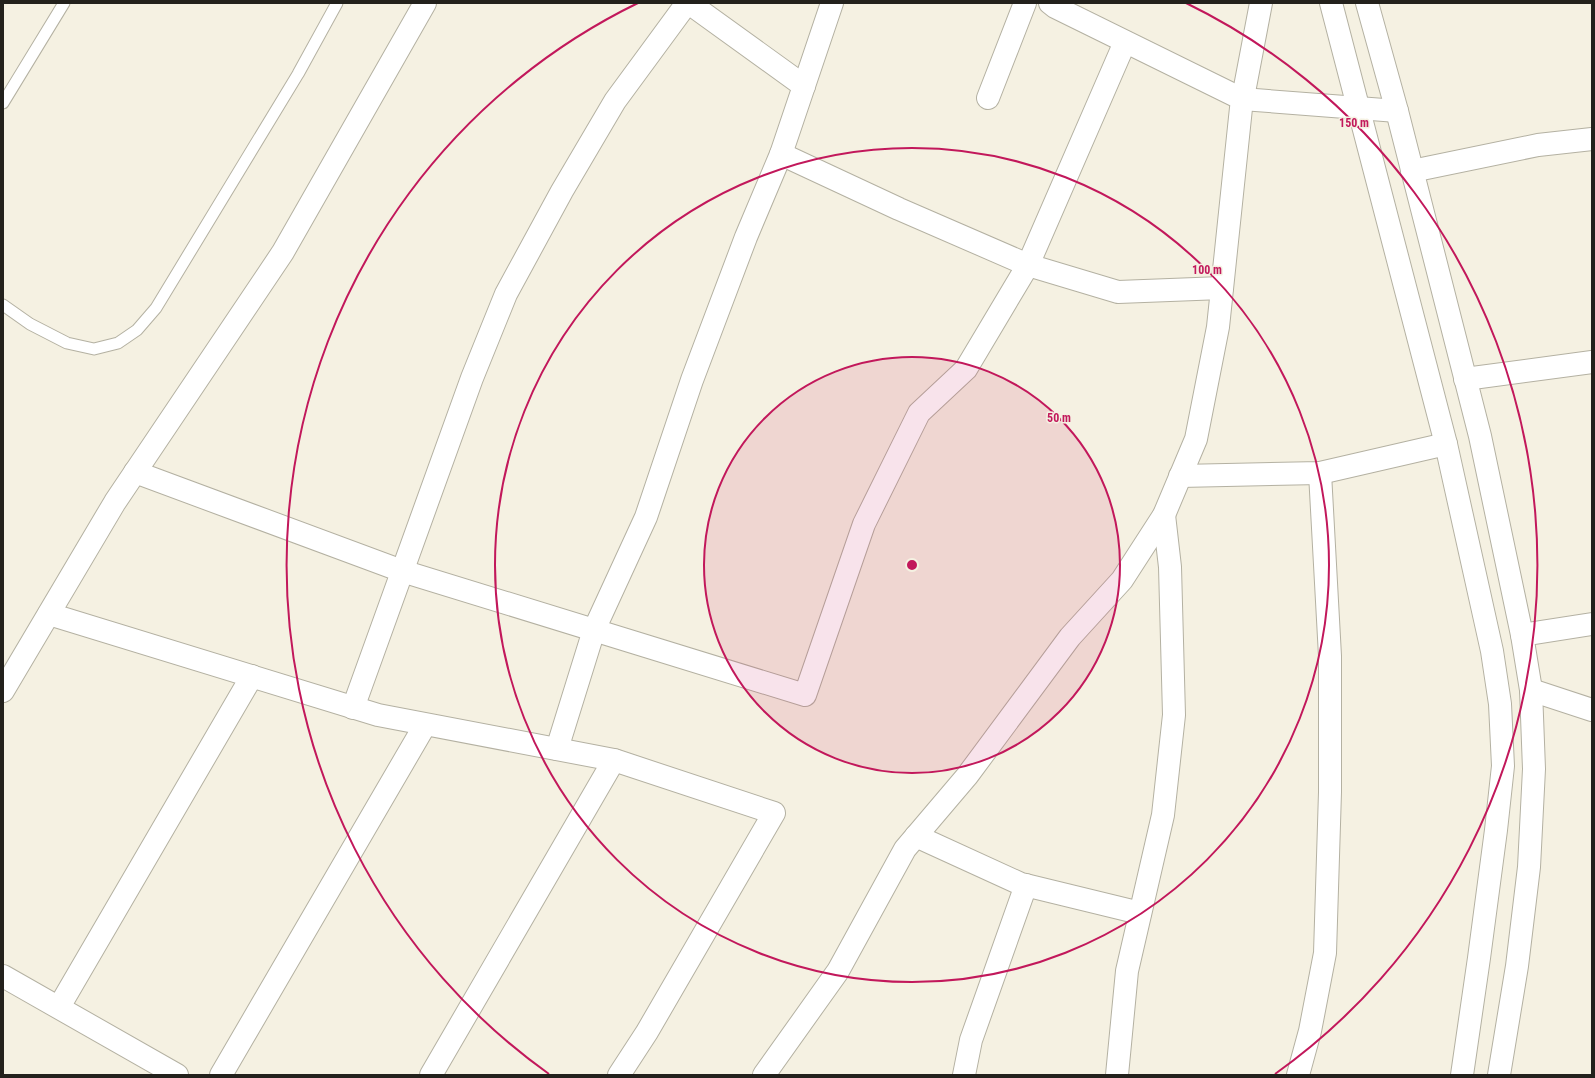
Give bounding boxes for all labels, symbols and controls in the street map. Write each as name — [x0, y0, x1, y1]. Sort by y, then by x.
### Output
text: 150 m — [1339, 116, 1369, 130]
text: 100 m — [1192, 263, 1222, 277]
text: 50 m — [1047, 411, 1071, 425]
centre of rings — [905, 558, 919, 572]

